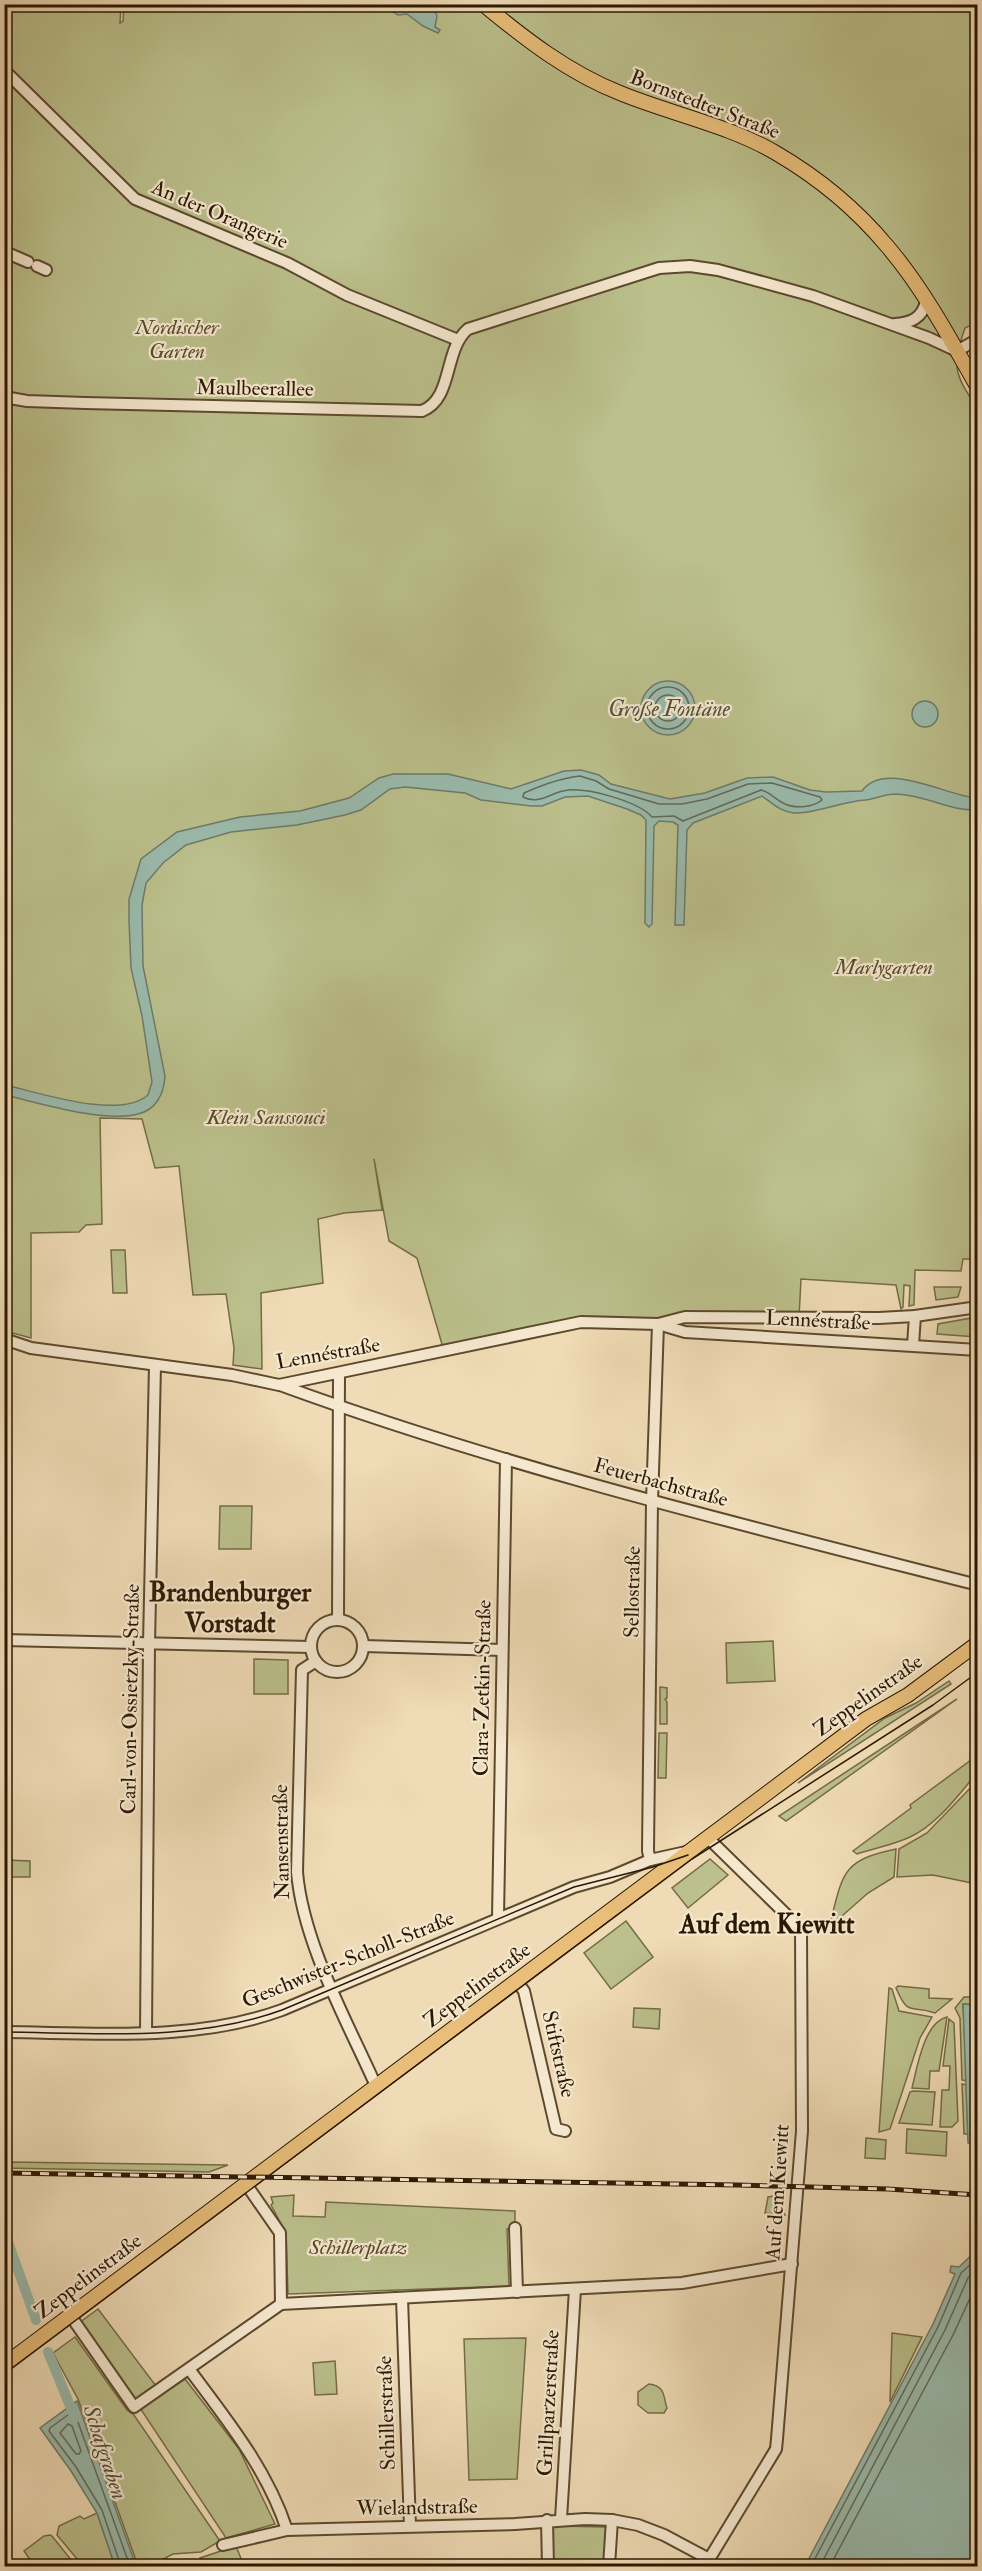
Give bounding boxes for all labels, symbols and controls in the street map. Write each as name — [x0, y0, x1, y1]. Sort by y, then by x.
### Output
street label: Bornstedter Straße — [626, 63, 784, 146]
street label: An der Orangerie — [147, 173, 292, 255]
park label: Nordischer Garten — [134, 314, 220, 365]
street label: Maulbeerallee — [196, 374, 314, 403]
water label: Große Fontäne — [608, 695, 731, 723]
park label: Marlygarten — [833, 954, 933, 981]
park label: Klein Sanssouci — [205, 1104, 326, 1131]
street label: Lennéstraße — [765, 1304, 871, 1337]
street label: Lennéstraße — [274, 1331, 382, 1376]
street label: Feuerbachstraße — [591, 1452, 731, 1513]
street label: Sellostraße — [618, 1546, 647, 1638]
district label: Brandenburger Vorstadt — [149, 1576, 312, 1640]
street label: Carl-von-Ossietzky-Straße — [115, 1583, 146, 1815]
street label: Clara-Zetkin-Straße — [467, 1599, 498, 1776]
street label: Zeppelinstraße — [809, 1648, 928, 1743]
street label: Nansenstraße — [267, 1784, 296, 1900]
street label: Geschwister-Scholl-Straße — [238, 1904, 459, 2014]
district label: Auf dem Kiewitt — [678, 1908, 855, 1941]
street label: Zeppelinstraße — [419, 1936, 536, 2034]
street label: Stiftstraße — [535, 2008, 582, 2100]
street label: Auf dem Kiewitt — [759, 2123, 796, 2262]
street label: Zeppelinstraße — [30, 2227, 147, 2325]
park label: Schillerplatz — [308, 2234, 407, 2261]
street label: Grillparzerstraße — [531, 2329, 566, 2477]
street label: Schillerstraße — [371, 2355, 402, 2471]
water label: Schafgraben — [76, 2401, 133, 2503]
street label: Wielandstraße — [355, 2493, 478, 2522]

